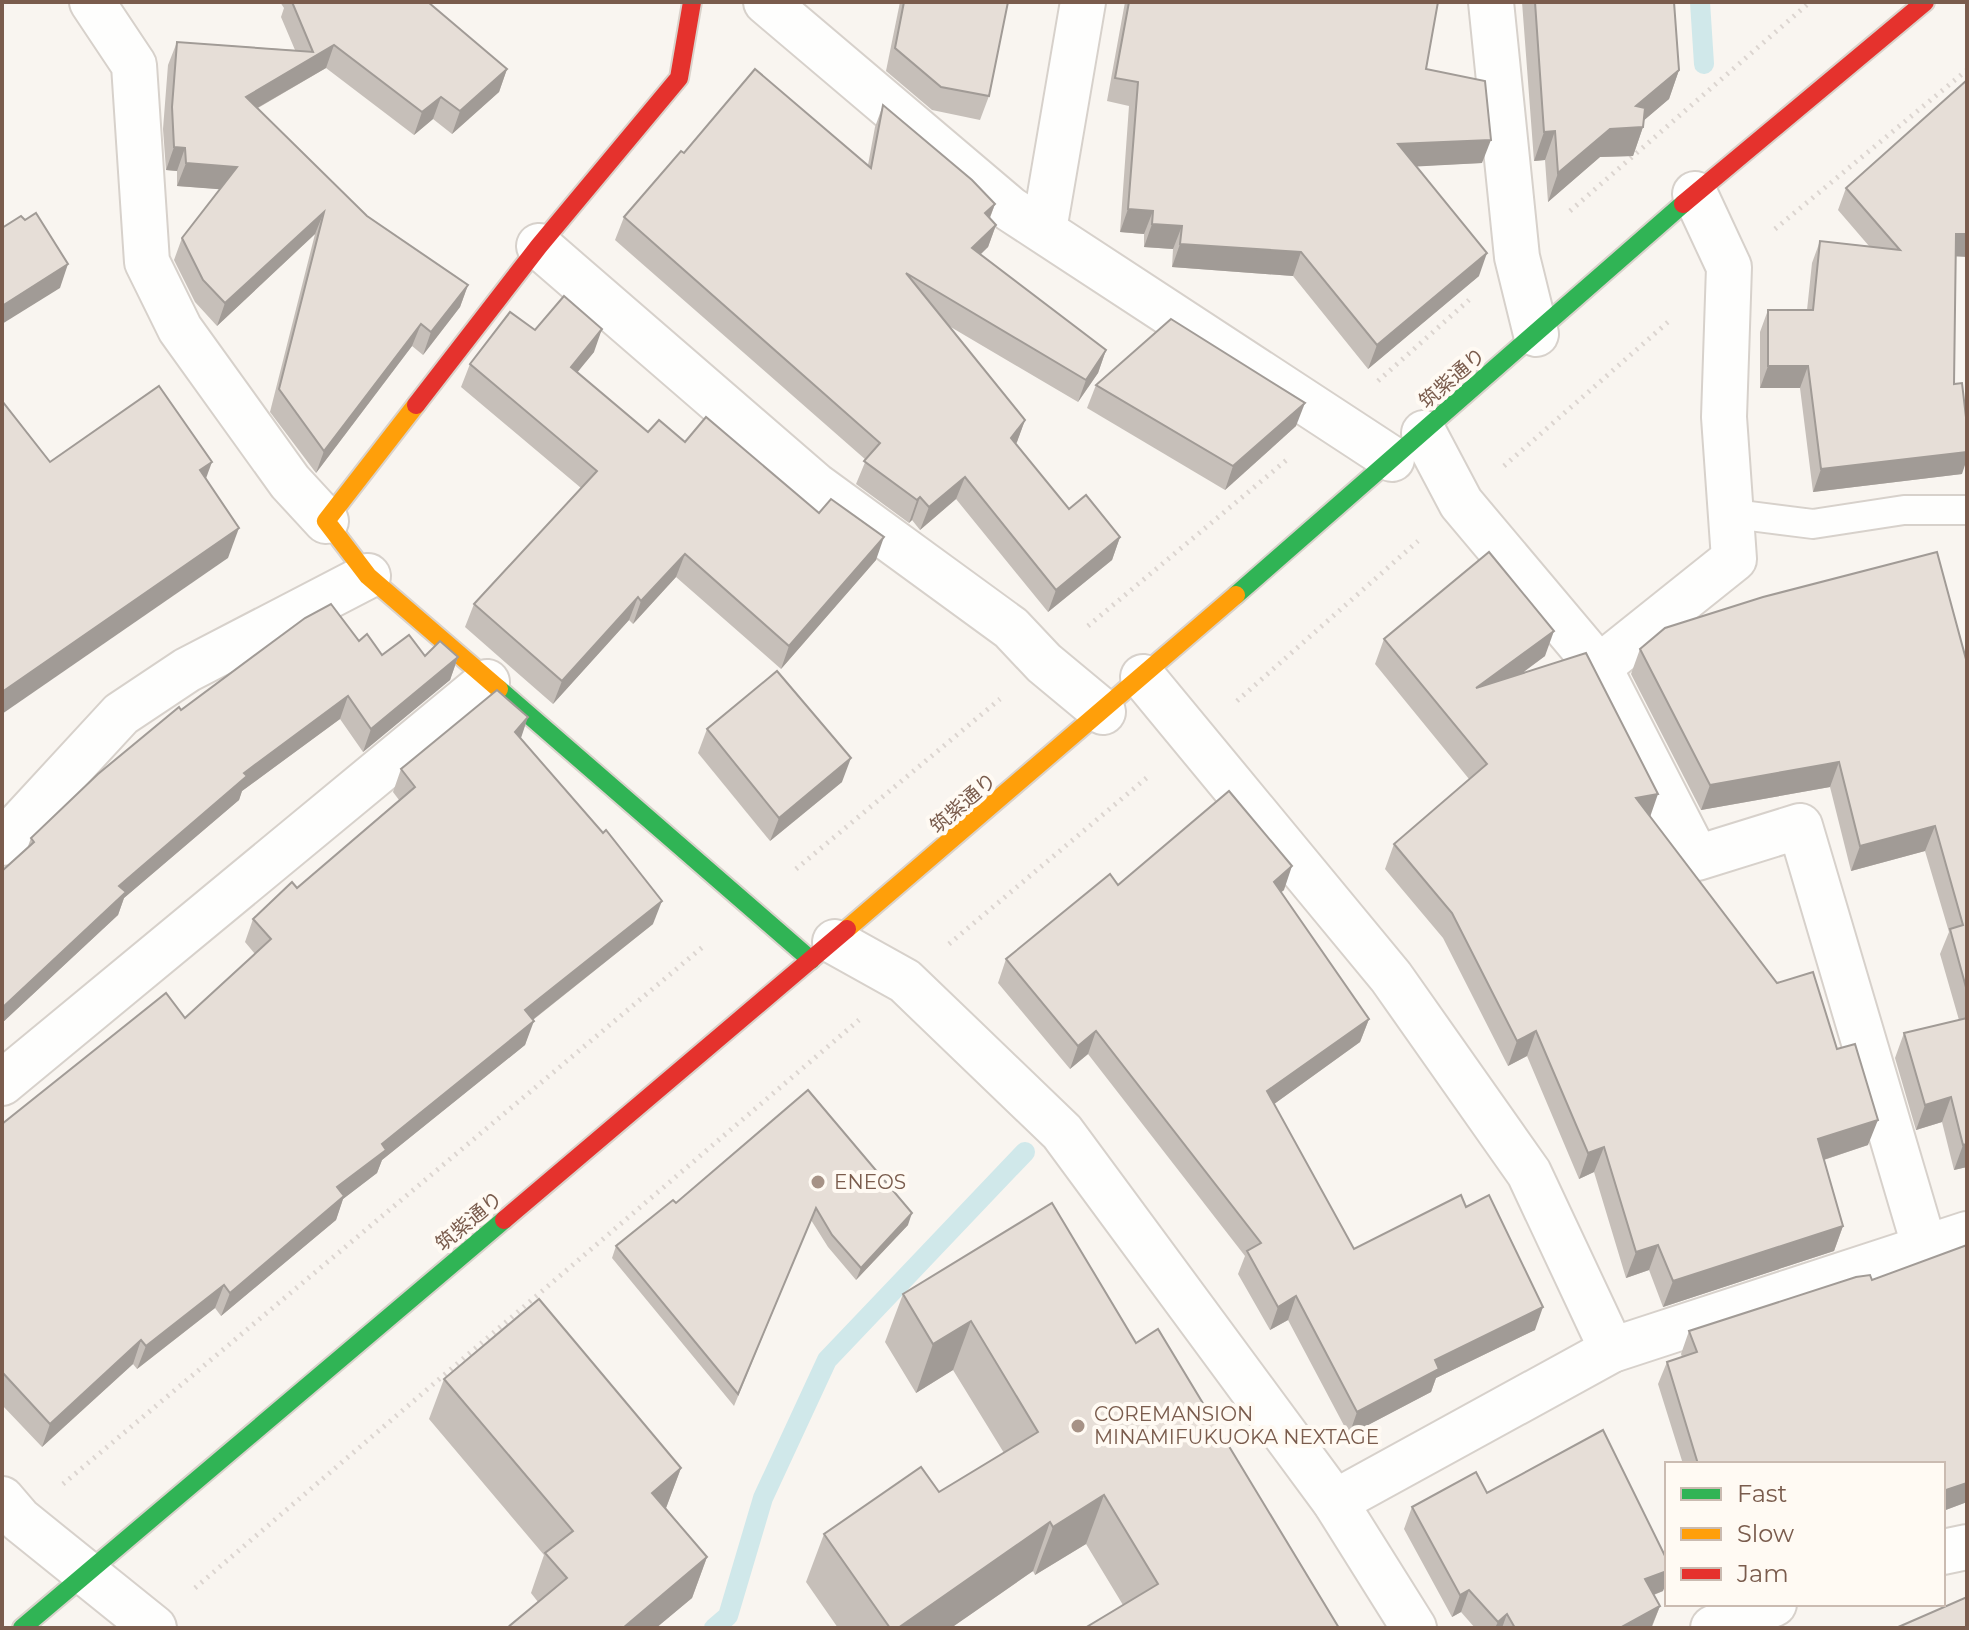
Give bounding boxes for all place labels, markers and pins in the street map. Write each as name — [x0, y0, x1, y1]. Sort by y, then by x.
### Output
place label: ENEOS — [834, 1170, 906, 1194]
marker: ENEOS — [809, 1173, 827, 1191]
place label: COREMANSION MINAMIFUKUOKA NEXTAGE — [1094, 1402, 1379, 1449]
marker: COREMANSION MINAMIFUKUOKA NEXTAGE — [1069, 1417, 1087, 1435]

